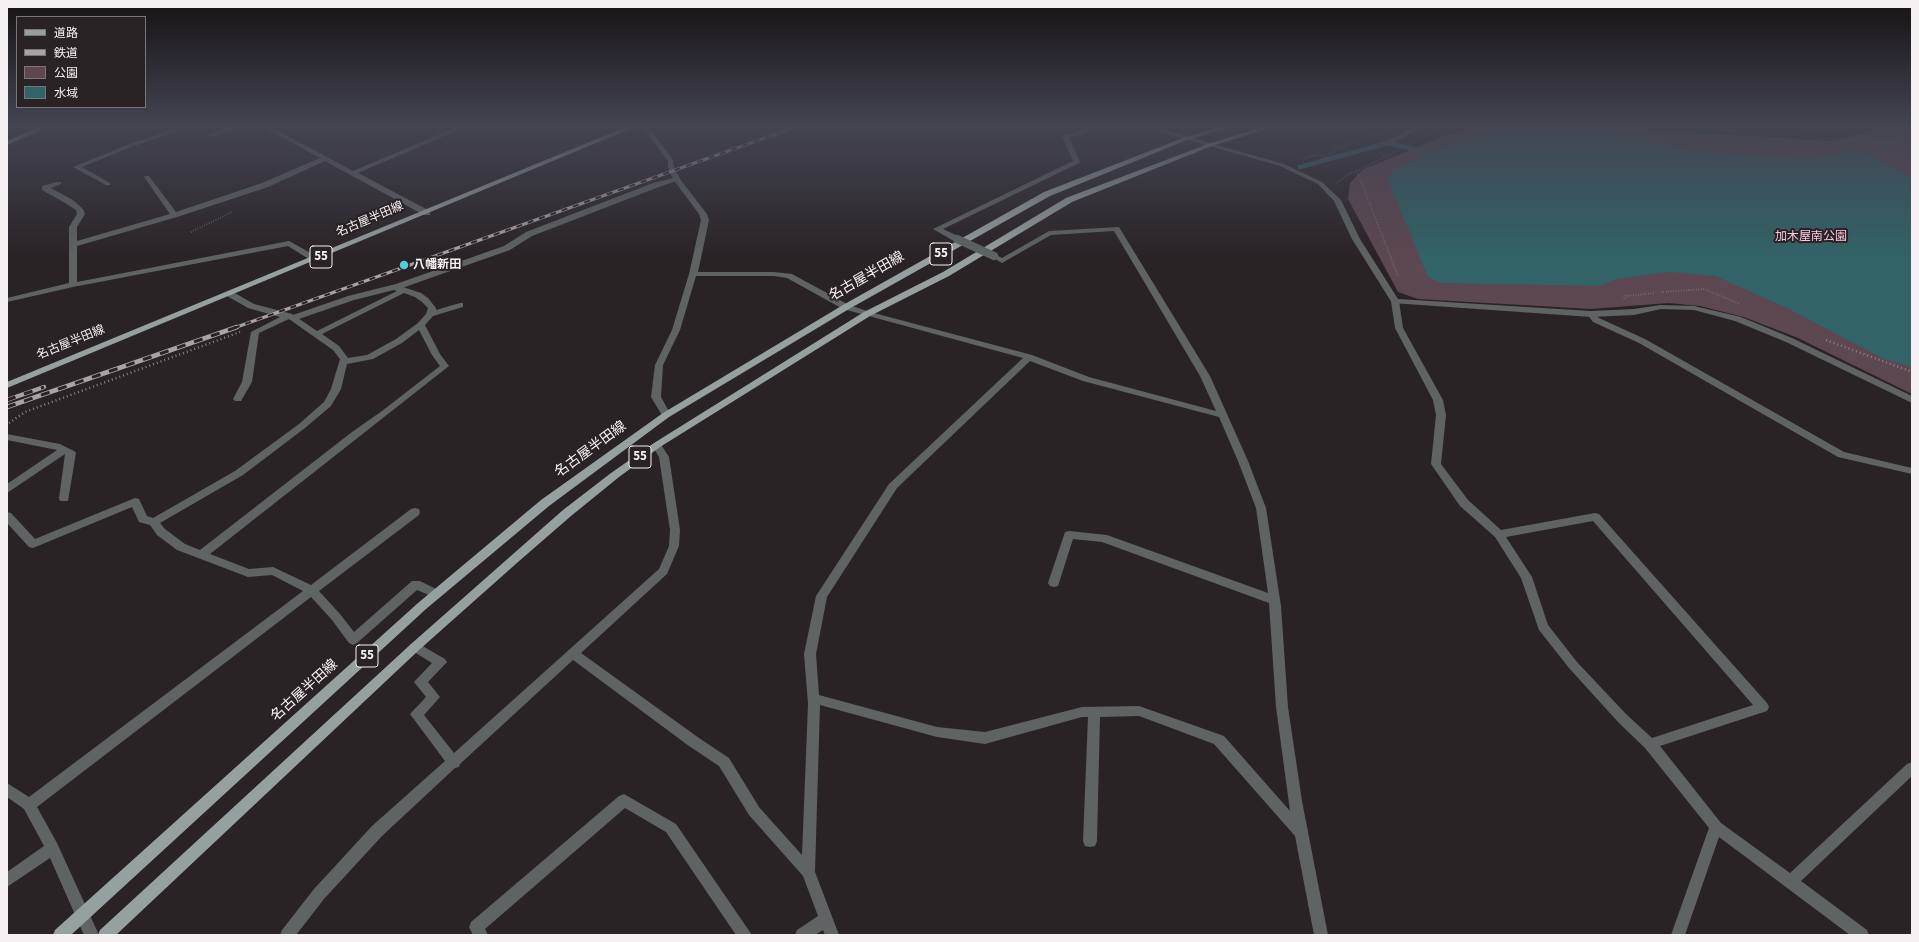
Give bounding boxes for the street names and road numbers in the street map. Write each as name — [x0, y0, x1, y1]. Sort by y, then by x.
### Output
street label: 名古屋半田線 — [334, 199, 406, 241]
road number: 55 — [930, 243, 952, 265]
road number: 55 — [310, 246, 332, 268]
street label: 名古屋半田線 — [826, 249, 908, 305]
street label: 名古屋半田線 — [35, 323, 107, 363]
street label: 名古屋半田線 — [552, 419, 630, 481]
road number: 55 — [629, 446, 651, 468]
road number: 55 — [356, 645, 378, 667]
street label: 名古屋半田線 — [268, 657, 342, 725]

